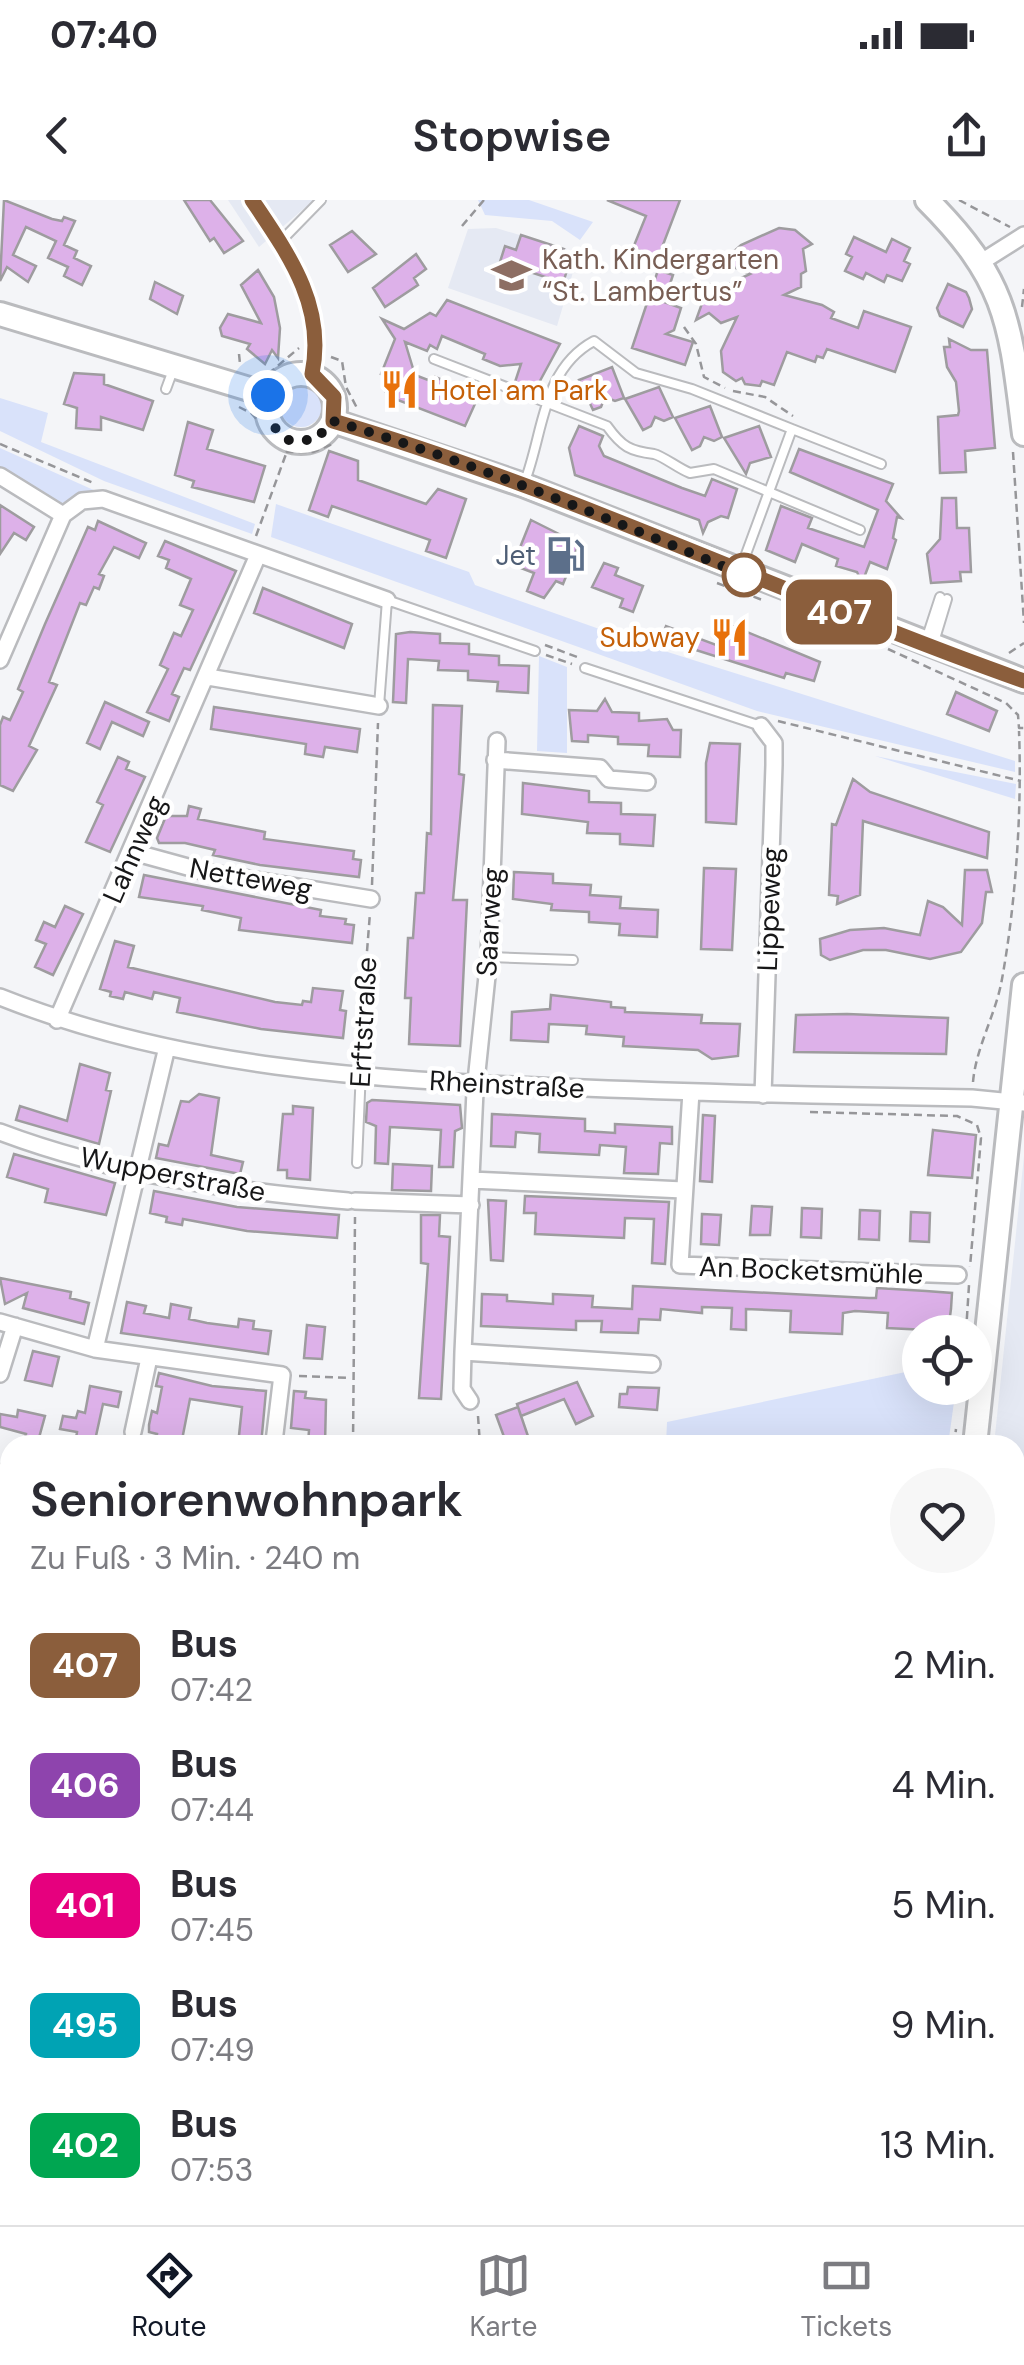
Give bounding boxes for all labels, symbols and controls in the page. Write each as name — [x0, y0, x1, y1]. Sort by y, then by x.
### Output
text: 07:40 — [50, 10, 158, 60]
text: Stopwise — [413, 106, 611, 165]
icon: back — [30, 108, 85, 163]
icon: share — [939, 108, 994, 163]
place label: Kath. Kindergarten “St. Lambertus” — [542, 241, 779, 310]
school or university icon: Kath. Kindergarten “St. Lambertus” — [491, 254, 533, 296]
restaurant icon: Hotel am Park — [379, 369, 421, 411]
your location — [243, 370, 293, 420]
place label: Hotel am Park — [430, 372, 608, 409]
fuel station icon: Jet — [545, 534, 587, 576]
place label: Jet — [496, 537, 536, 574]
unlabelled marker — [723, 554, 765, 596]
line badge: 407 — [782, 580, 896, 644]
text: 407 — [806, 589, 872, 635]
restaurant icon: Subway — [709, 616, 751, 658]
place label: Subway — [599, 619, 700, 656]
street label: Lahnweg — [94, 789, 175, 909]
street label: Lippeweg — [749, 846, 790, 972]
street label: Netteweg — [187, 850, 315, 907]
street label: Saarweg — [468, 866, 511, 978]
street label: Erftstraße — [342, 956, 385, 1088]
street label: Rheinstraße — [428, 1062, 586, 1107]
street label: Wupperstraße — [77, 1138, 269, 1211]
street label: An Bocketsmühle — [698, 1248, 924, 1293]
map controls — [902, 1315, 992, 1405]
button: locate — [902, 1315, 992, 1405]
text: Seniorenwohnpark — [30, 1468, 463, 1531]
button: heart — [890, 1468, 995, 1573]
text: Zu Fuß · 3 Min. · 240 m — [30, 1537, 360, 1579]
text: Bus — [170, 1619, 238, 1669]
text: 2 Min. — [893, 1640, 995, 1690]
text: 407 — [52, 1642, 118, 1688]
text: 07:42 — [170, 1669, 253, 1711]
text: Bus — [170, 1739, 238, 1789]
text: 4 Min. — [891, 1760, 995, 1810]
text: 406 — [50, 1762, 120, 1808]
text: 07:44 — [170, 1789, 254, 1831]
text: Bus — [170, 1859, 238, 1909]
text: 5 Min. — [891, 1880, 995, 1930]
text: 401 — [55, 1882, 115, 1928]
text: 07:45 — [170, 1909, 254, 1951]
text: Bus — [170, 1979, 238, 2029]
text: 9 Min. — [891, 2000, 995, 2050]
text: 495 — [52, 2002, 118, 2048]
text: 07:49 — [170, 2029, 255, 2071]
text: Bus — [170, 2099, 238, 2149]
text: 13 Min. — [880, 2120, 995, 2170]
text: 402 — [51, 2122, 119, 2168]
text: 07:53 — [170, 2149, 253, 2191]
tab: Route — [132, 2248, 206, 2345]
tab: Karte — [470, 2248, 537, 2345]
tab: Tickets — [800, 2248, 892, 2345]

